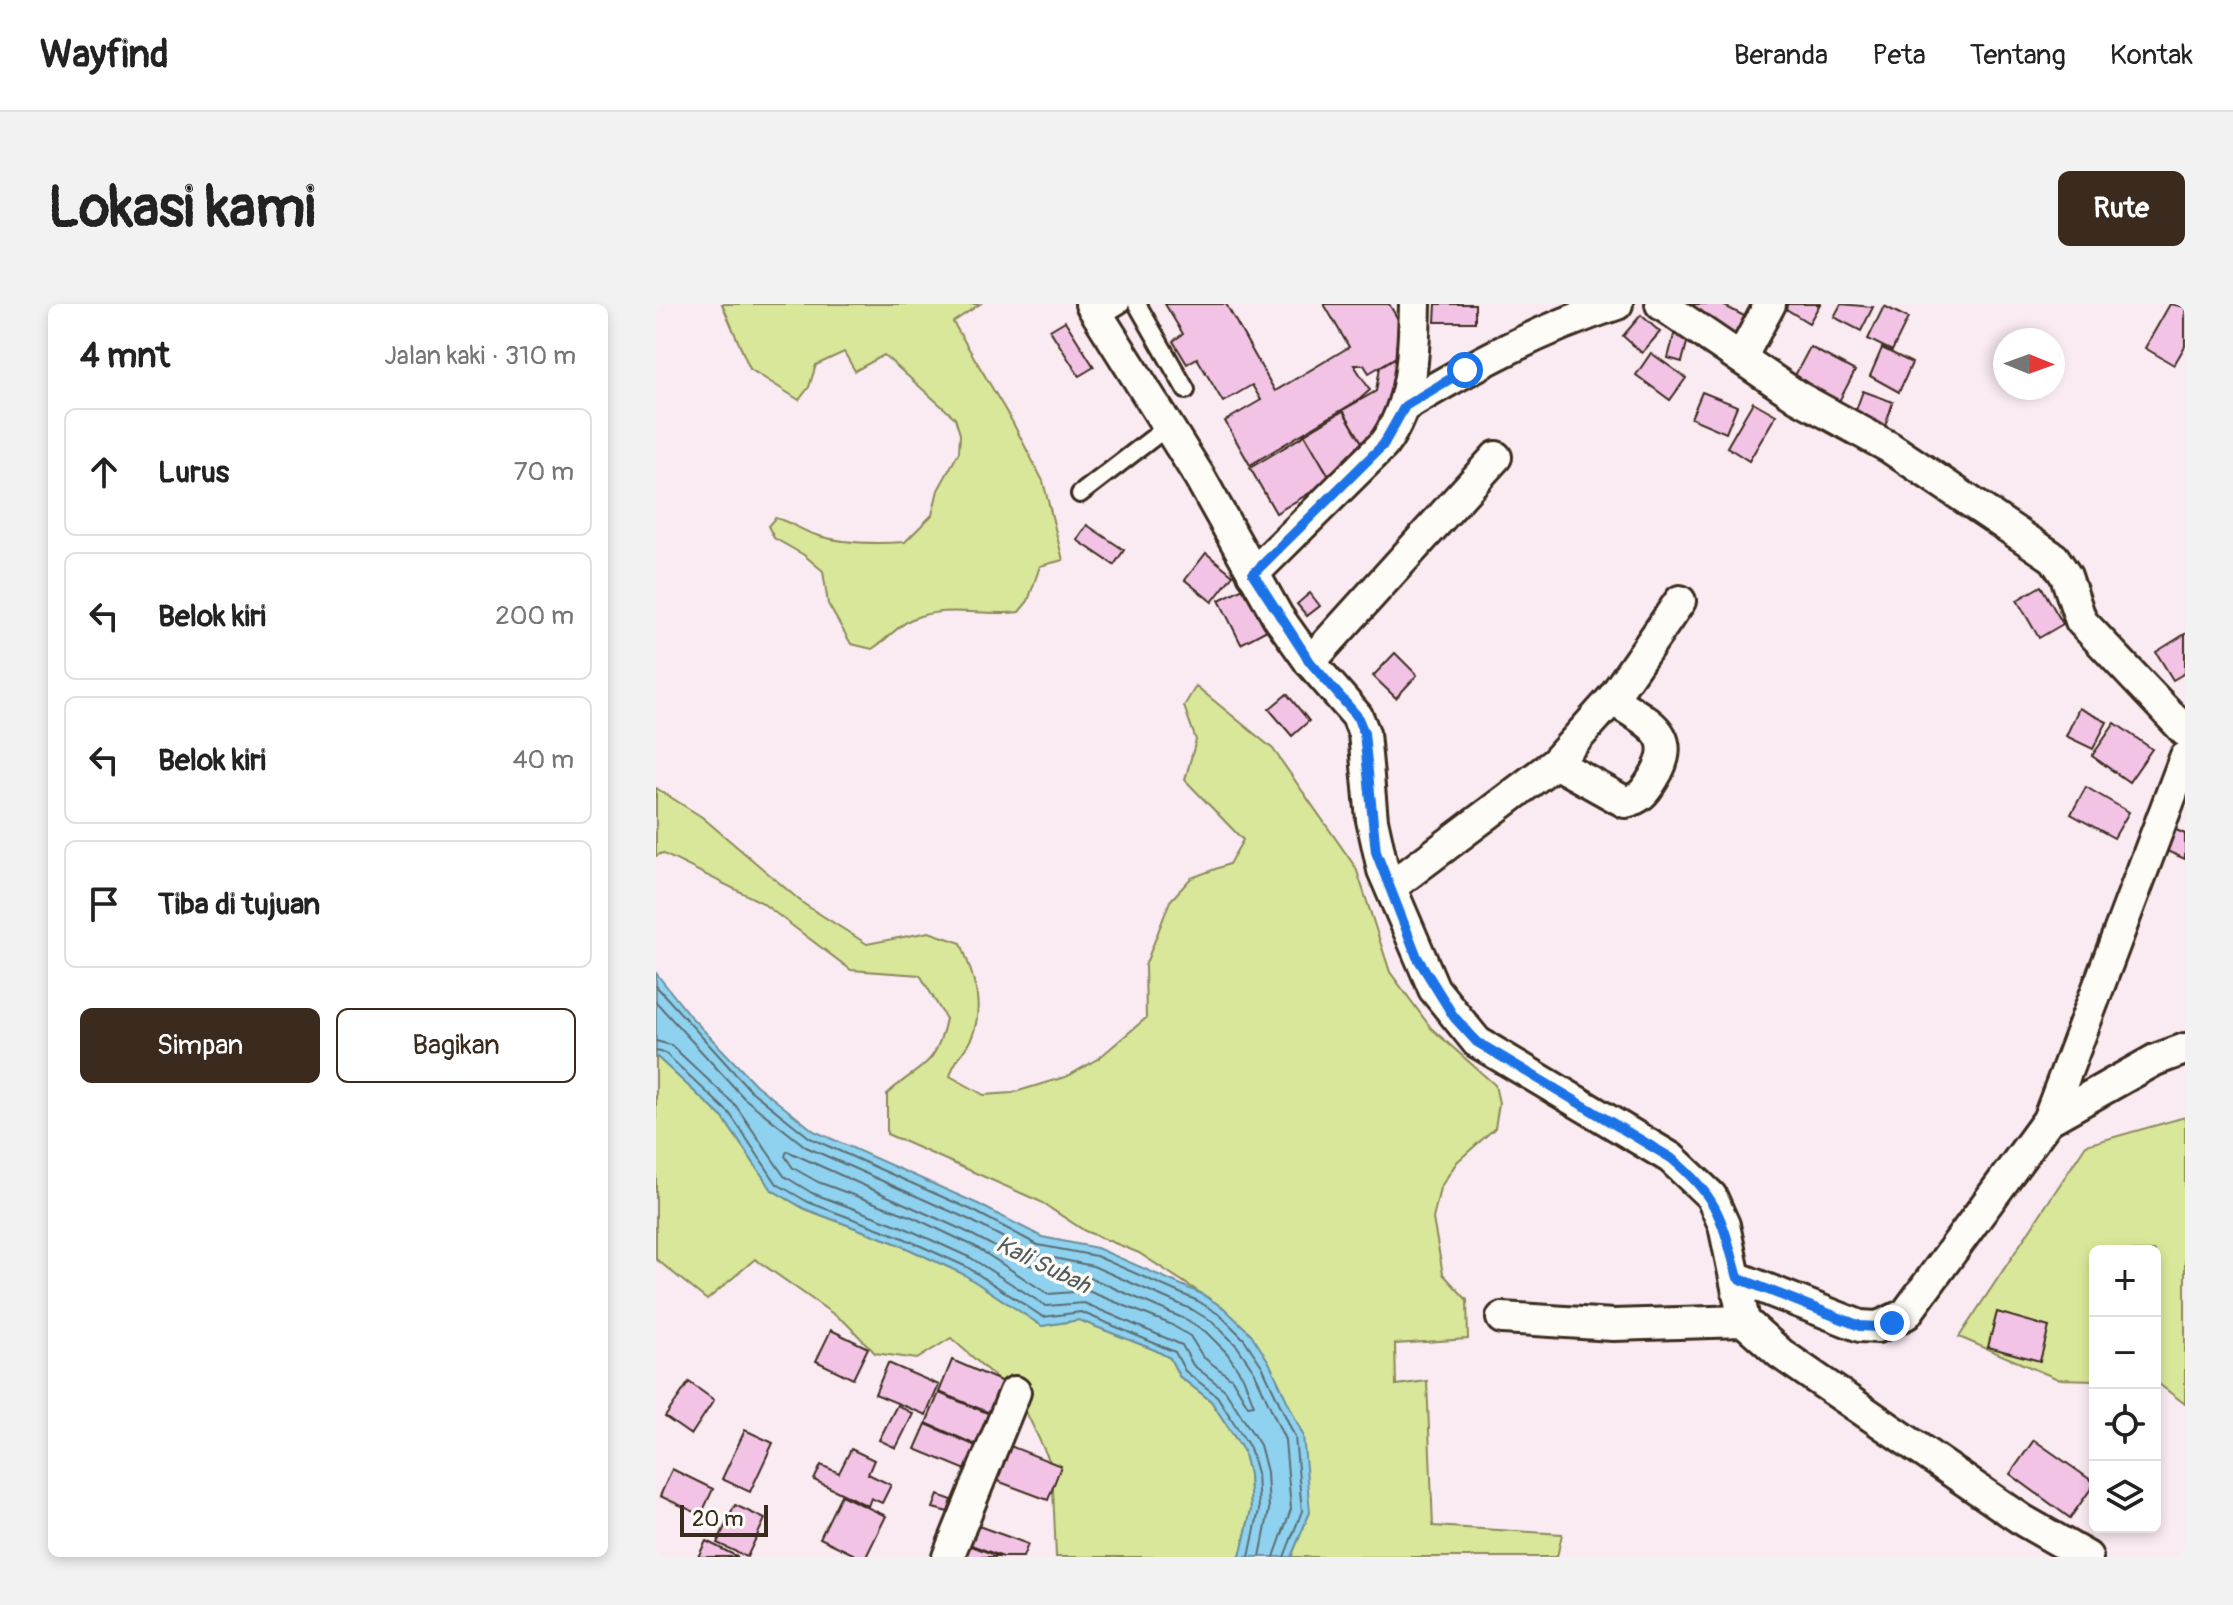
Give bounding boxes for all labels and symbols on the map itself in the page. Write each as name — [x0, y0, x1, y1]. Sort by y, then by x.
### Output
north arrow — [1993, 328, 2065, 400]
route start — [1447, 352, 1483, 388]
water label: Kali Subah — [991, 1230, 1096, 1301]
route end — [1874, 1305, 1910, 1341]
scale bar — [680, 1501, 768, 1537]

